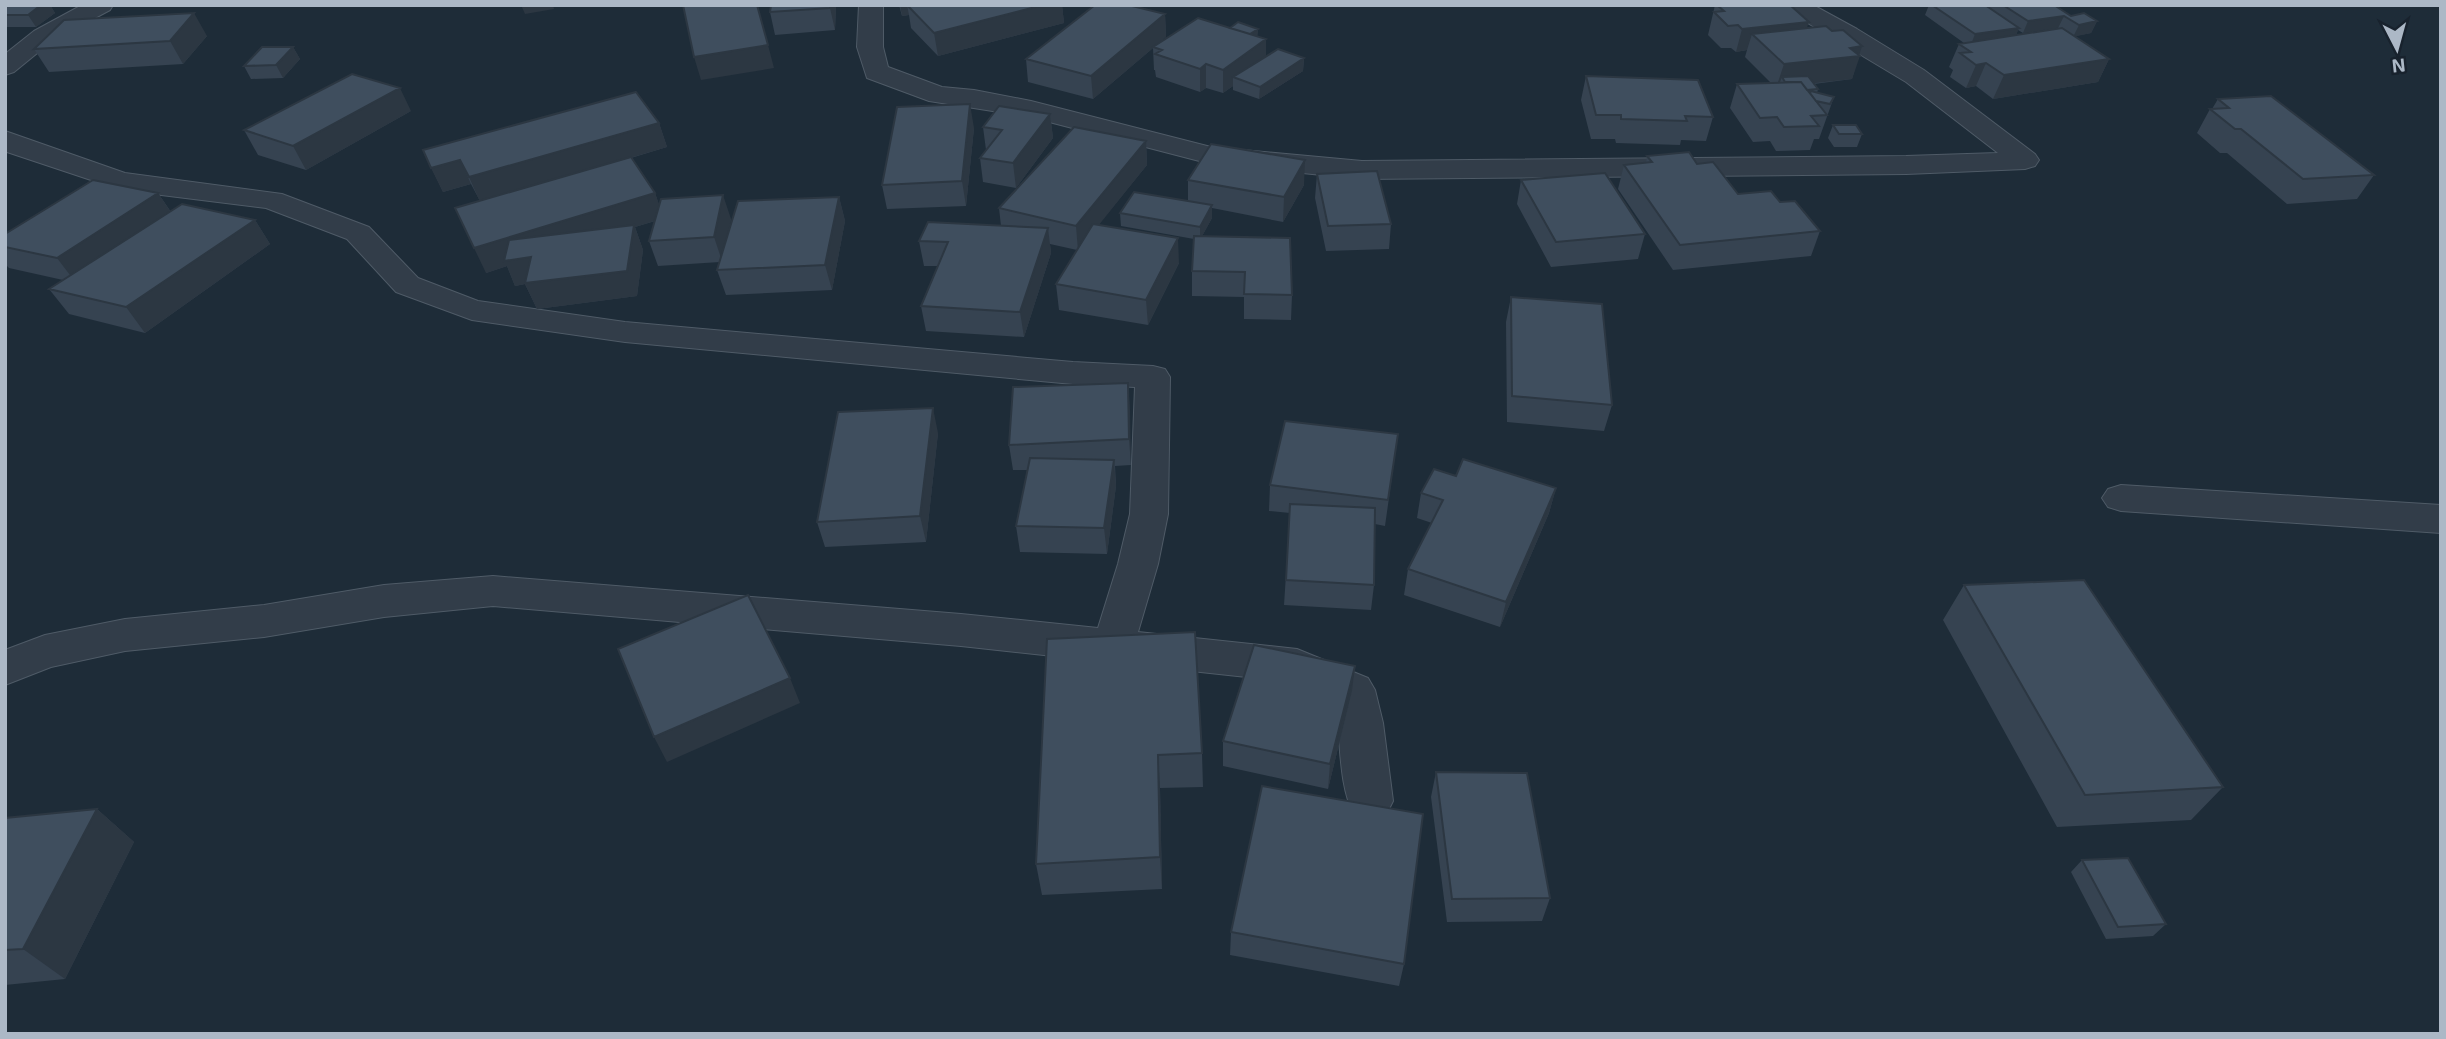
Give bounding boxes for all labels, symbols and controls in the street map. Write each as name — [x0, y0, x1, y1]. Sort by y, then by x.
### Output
north arrow — [2362, 14, 2432, 84]
text: N — [2391, 54, 2407, 79]

